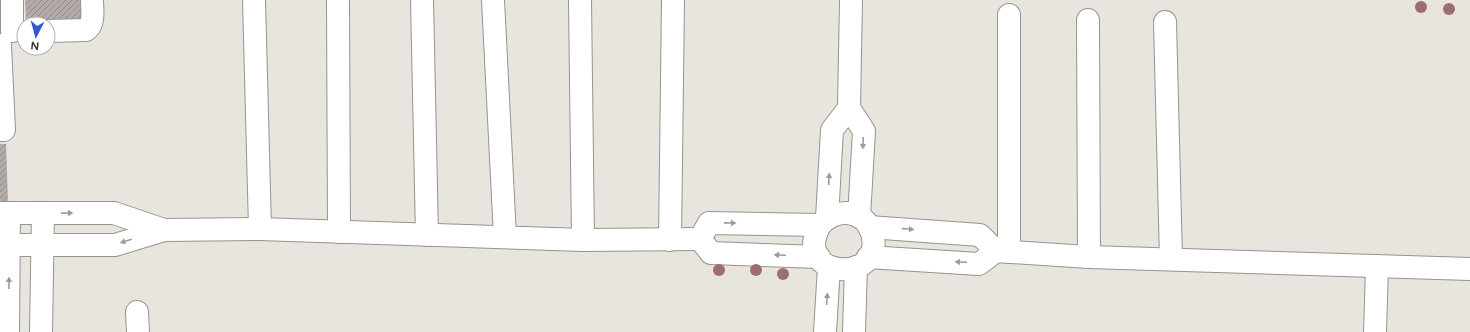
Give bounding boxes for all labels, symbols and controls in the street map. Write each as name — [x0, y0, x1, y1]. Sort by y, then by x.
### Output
north arrow — [16, 16, 56, 56]
text: N — [30, 39, 40, 52]
one-way arrow — [860, 137, 866, 150]
one-way arrow — [826, 172, 832, 185]
one-way arrow — [61, 210, 74, 216]
one-way arrow — [724, 220, 736, 227]
one-way arrow — [902, 226, 914, 233]
one-way arrow — [120, 238, 132, 244]
one-way arrow — [774, 252, 786, 259]
one-way arrow — [955, 259, 967, 266]
one-way arrow — [6, 276, 12, 289]
one-way arrow — [823, 293, 830, 305]

